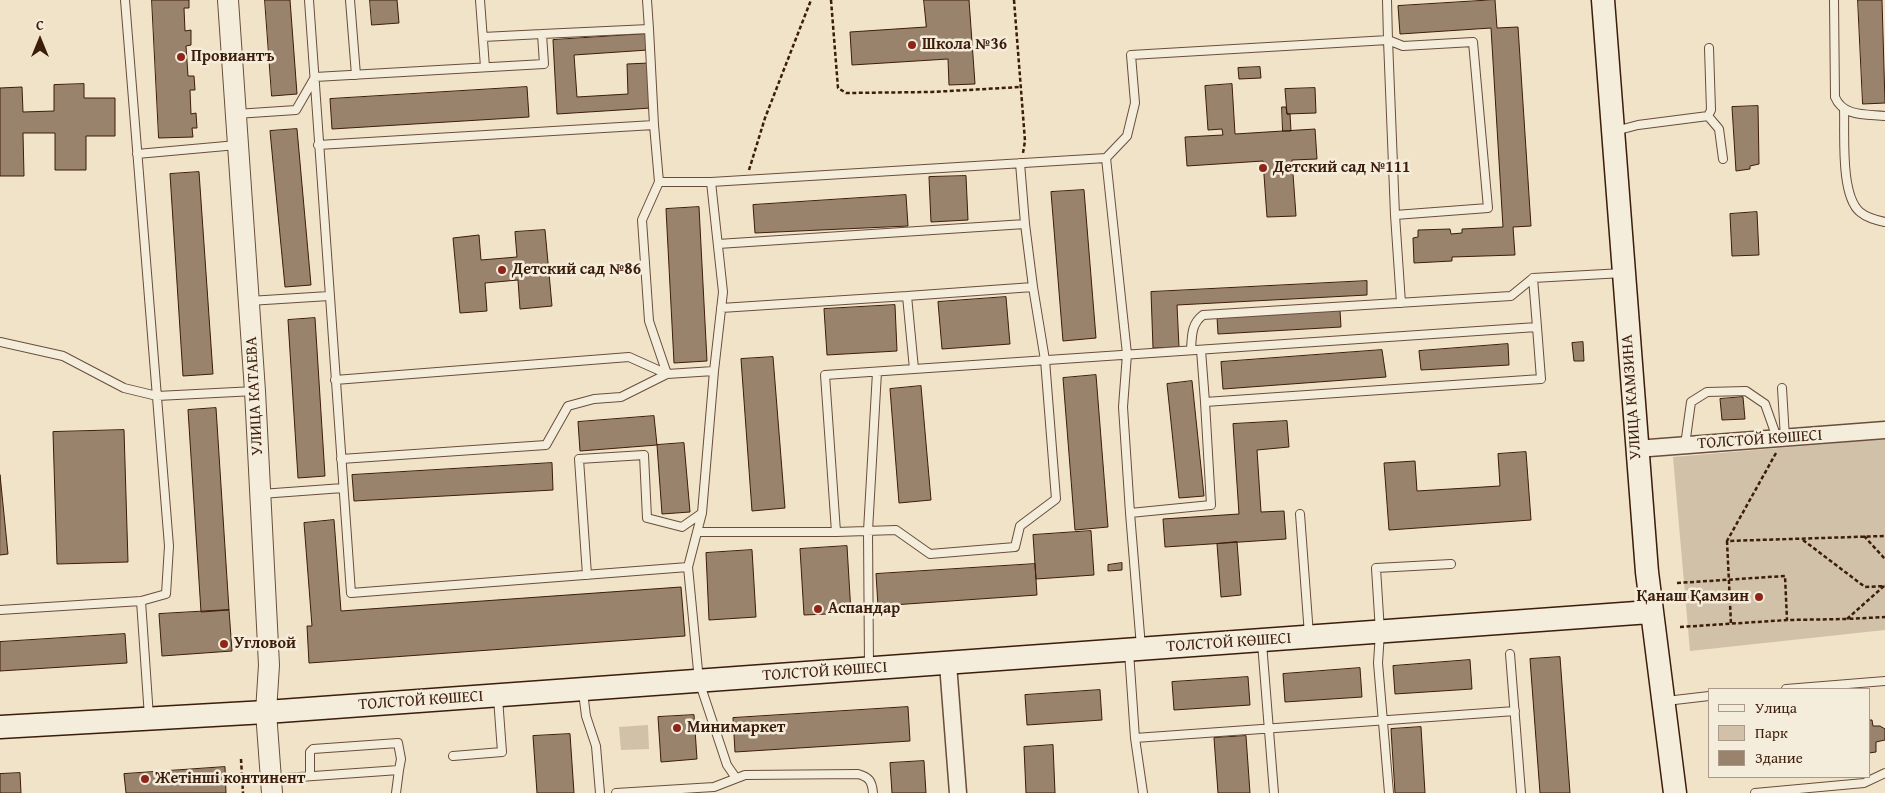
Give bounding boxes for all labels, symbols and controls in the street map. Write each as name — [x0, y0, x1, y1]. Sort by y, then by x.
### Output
north arrow — [15, 15, 65, 65]
text: С — [36, 15, 44, 35]
place label: Школа №36 — [922, 35, 1007, 55]
marker: Школа №36 — [906, 39, 918, 51]
place label: Провиантъ — [191, 47, 274, 67]
marker: Провиантъ — [175, 51, 187, 63]
place label: Детский сад №111 — [1273, 158, 1410, 178]
marker: Детский сад №111 — [1257, 162, 1269, 174]
place label: Детский сад №86 — [512, 260, 641, 280]
marker: Детский сад №86 — [496, 264, 508, 276]
street label: УЛИЦА КАМЗИНА — [1618, 334, 1646, 460]
street label: УЛИЦА КАТАЕВА — [242, 336, 268, 456]
street label: ТОЛСТОЙ КӨШЕСІ — [1697, 426, 1823, 454]
place label: Қанаш Қамзин — [1636, 587, 1749, 607]
marker: Қанаш Қамзин — [1753, 591, 1765, 603]
place label: Аспандар — [828, 599, 900, 619]
marker: Аспандар — [812, 603, 824, 615]
street label: ТОЛСТОЙ КӨШЕСІ — [1166, 629, 1292, 657]
place label: Угловой — [234, 634, 296, 654]
marker: Угловой — [218, 638, 230, 650]
street label: ТОЛСТОЙ КӨШЕСІ — [762, 658, 888, 686]
street label: ТОЛСТОЙ КӨШЕСІ — [358, 687, 484, 715]
legend — [1708, 688, 1870, 778]
text: Улица — [1755, 697, 1797, 718]
place label: Минимаркет — [687, 718, 785, 738]
marker: Минимаркет — [671, 722, 683, 734]
text: Парк — [1755, 722, 1788, 743]
text: Здание — [1755, 747, 1803, 768]
place label: Жетінші континент — [155, 769, 305, 789]
marker: Жетінші континент — [139, 773, 151, 785]

